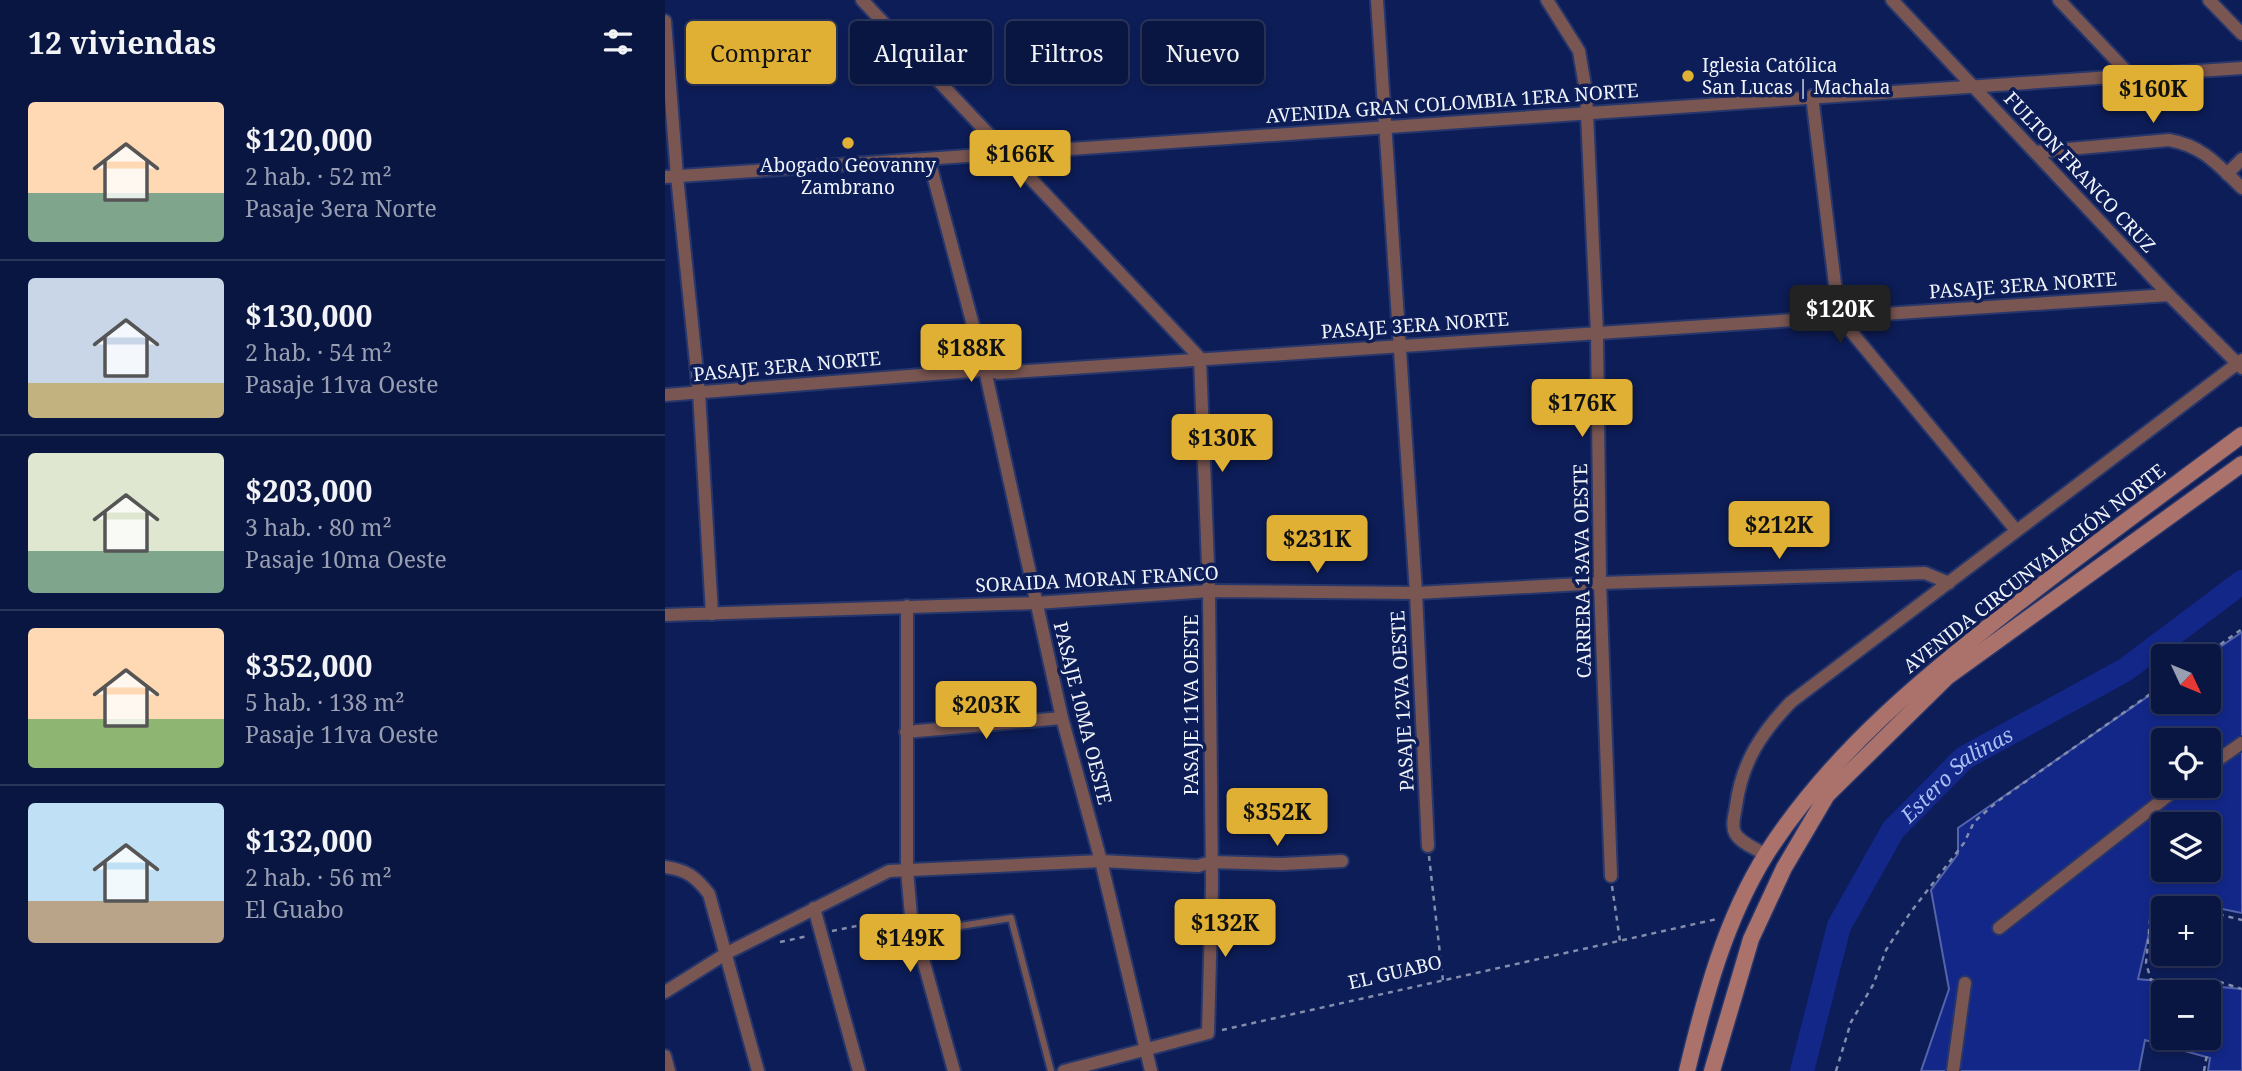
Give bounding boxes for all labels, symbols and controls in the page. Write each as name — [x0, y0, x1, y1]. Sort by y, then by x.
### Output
chip: Comprar — [686, 21, 836, 84]
chip: Alquilar — [850, 21, 992, 84]
chip: Filtros — [1006, 21, 1128, 84]
chip: Nuevo — [1142, 21, 1264, 84]
text: 12 viviendas — [28, 22, 216, 63]
icon: filters — [599, 23, 637, 61]
place label: Iglesia Católica San Lucas | Machala — [1702, 52, 1890, 100]
pin: $160K — [2104, 66, 2202, 125]
marker: Iglesia Católica San Lucas | Machala — [1680, 68, 1696, 84]
text: $160K — [2119, 72, 2187, 104]
street label: AVENIDA GRAN COLOMBIA 1ERA NORTE — [1265, 77, 1639, 129]
street label: FULTON FRANCO CRUZ — [1998, 86, 2162, 258]
text: $120,000 — [245, 119, 372, 160]
icon: home — [84, 130, 168, 214]
pin: $166K — [971, 130, 1069, 190]
marker: Abogado Geovanny Zambrano — [840, 135, 856, 151]
text: $166K — [986, 137, 1054, 169]
place label: Abogado Geovanny Zambrano — [760, 152, 936, 200]
text: 2 hab. · 52 m² — [245, 160, 392, 192]
text: Pasaje 3era Norte — [245, 192, 437, 224]
street label: PASAJE 3ERA NORTE — [1928, 265, 2118, 305]
pin: $120K — [1791, 286, 1889, 345]
text: $120K — [1806, 292, 1874, 324]
text: $130,000 — [245, 295, 372, 336]
street label: PASAJE 3ERA NORTE — [1320, 305, 1510, 345]
icon: home — [84, 306, 168, 390]
pin: $188K — [922, 324, 1020, 384]
text: $188K — [937, 331, 1005, 363]
text: 2 hab. · 54 m² — [245, 336, 392, 368]
street label: PASAJE 3ERA NORTE — [692, 345, 882, 387]
text: Pasaje 11va Oeste — [245, 368, 438, 400]
pin: $176K — [1533, 380, 1631, 439]
text: $176K — [1548, 386, 1616, 418]
pin: $130K — [1173, 414, 1271, 474]
text: $130K — [1188, 421, 1256, 453]
street label: AVENIDA CIRCUNVALACIÓN NORTE — [1897, 457, 2171, 679]
street label: CARRERA 13AVA OESTE — [1567, 463, 1597, 679]
text: $203,000 — [245, 470, 372, 511]
icon: home — [84, 481, 168, 565]
pin: $212K — [1730, 502, 1828, 561]
text: $212K — [1745, 508, 1813, 540]
text: 3 hab. · 80 m² — [245, 511, 392, 543]
pin: $231K — [1268, 516, 1366, 575]
text: $231K — [1283, 522, 1351, 554]
text: Pasaje 10ma Oeste — [245, 543, 447, 575]
street label: SORAIDA MORAN FRANCO — [975, 560, 1219, 598]
street label: PASAJE 12VA OESTE — [1384, 610, 1420, 792]
street label: PASAJE 11VA OESTE — [1178, 614, 1204, 796]
street label: PASAJE 10MA OESTE — [1048, 619, 1118, 807]
north arrow — [2151, 644, 2221, 714]
map controls — [2151, 644, 2221, 1050]
text: $352,000 — [245, 645, 372, 686]
icon: home — [84, 656, 168, 740]
pin: $203K — [937, 682, 1035, 741]
text: 5 hab. · 138 m² — [245, 686, 404, 718]
text: $203K — [952, 688, 1020, 720]
text: Pasaje 11va Oeste — [245, 718, 438, 750]
water label: Estero Salinas — [1893, 720, 2018, 829]
button: locate — [2151, 728, 2221, 798]
pin: $352K — [1228, 788, 1326, 848]
text: $352K — [1243, 795, 1311, 827]
button: layers — [2151, 812, 2221, 882]
text: $132,000 — [245, 820, 372, 861]
icon: home — [84, 831, 168, 915]
text: 2 hab. · 56 m² — [245, 861, 392, 893]
text: El Guabo — [245, 893, 344, 925]
button: + — [2151, 896, 2221, 966]
pin: $132K — [1176, 900, 1274, 959]
text: $132K — [1191, 906, 1259, 938]
pin: $149K — [861, 914, 959, 974]
text: $149K — [876, 921, 944, 953]
street label: EL GUABO — [1346, 949, 1444, 995]
button: − — [2151, 980, 2221, 1050]

